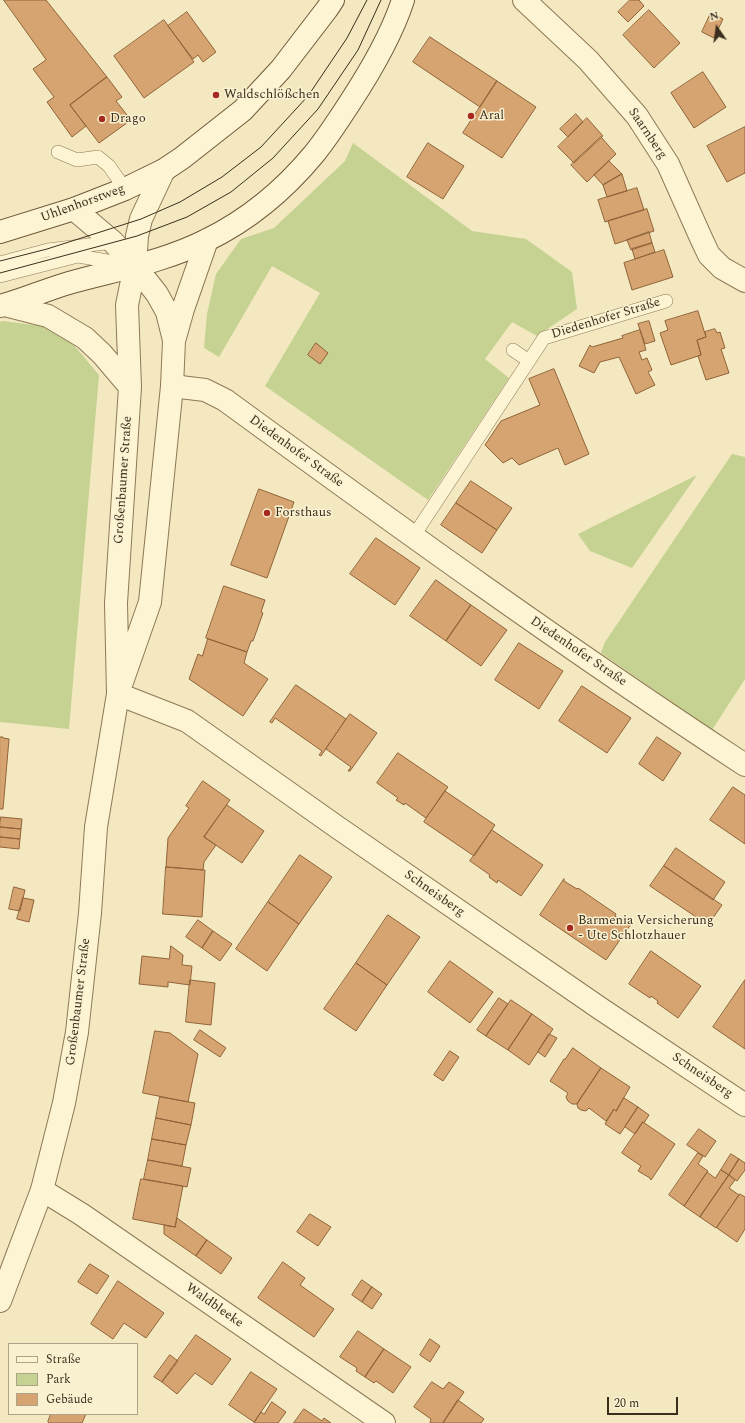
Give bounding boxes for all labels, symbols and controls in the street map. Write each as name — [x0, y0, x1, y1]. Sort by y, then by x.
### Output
text: N — [708, 7, 720, 25]
north arrow — [697, 8, 737, 48]
place label: Waldschlößchen — [224, 87, 320, 103]
marker: Waldschlößchen — [211, 90, 221, 100]
street label: Saarnberg — [624, 105, 670, 163]
place label: Aral — [479, 108, 504, 124]
place label: Drago — [110, 111, 146, 127]
marker: Aral — [466, 111, 476, 121]
marker: Drago — [97, 114, 107, 124]
street label: Uhlenhorstweg — [39, 182, 127, 226]
street label: Diedenhofer Straße — [550, 295, 662, 343]
street label: Diedenhofer Straße — [246, 413, 346, 491]
street label: Großenbaumer Straße — [112, 415, 136, 545]
place label: Forsthaus — [275, 505, 332, 521]
marker: Forsthaus — [262, 508, 272, 518]
street label: Diedenhofer Straße — [527, 614, 629, 690]
street label: Schneisberg — [401, 867, 467, 921]
place label: Barmenia Versicherung - Ute Schlotzhauer — [578, 913, 714, 944]
marker: Barmenia Versicherung - Ute Schlotzhauer — [565, 923, 575, 933]
street label: Großenbaumer Straße — [63, 937, 95, 1067]
street label: Schneisberg — [669, 1050, 735, 1102]
street label: Waldbleeke — [182, 1280, 246, 1332]
legend — [8, 1343, 138, 1415]
text: Straße — [46, 1350, 81, 1369]
text: Park — [46, 1370, 71, 1389]
scale bar — [609, 1389, 680, 1415]
text: Gebäude — [46, 1390, 93, 1409]
text: 20 m — [614, 1394, 639, 1413]

